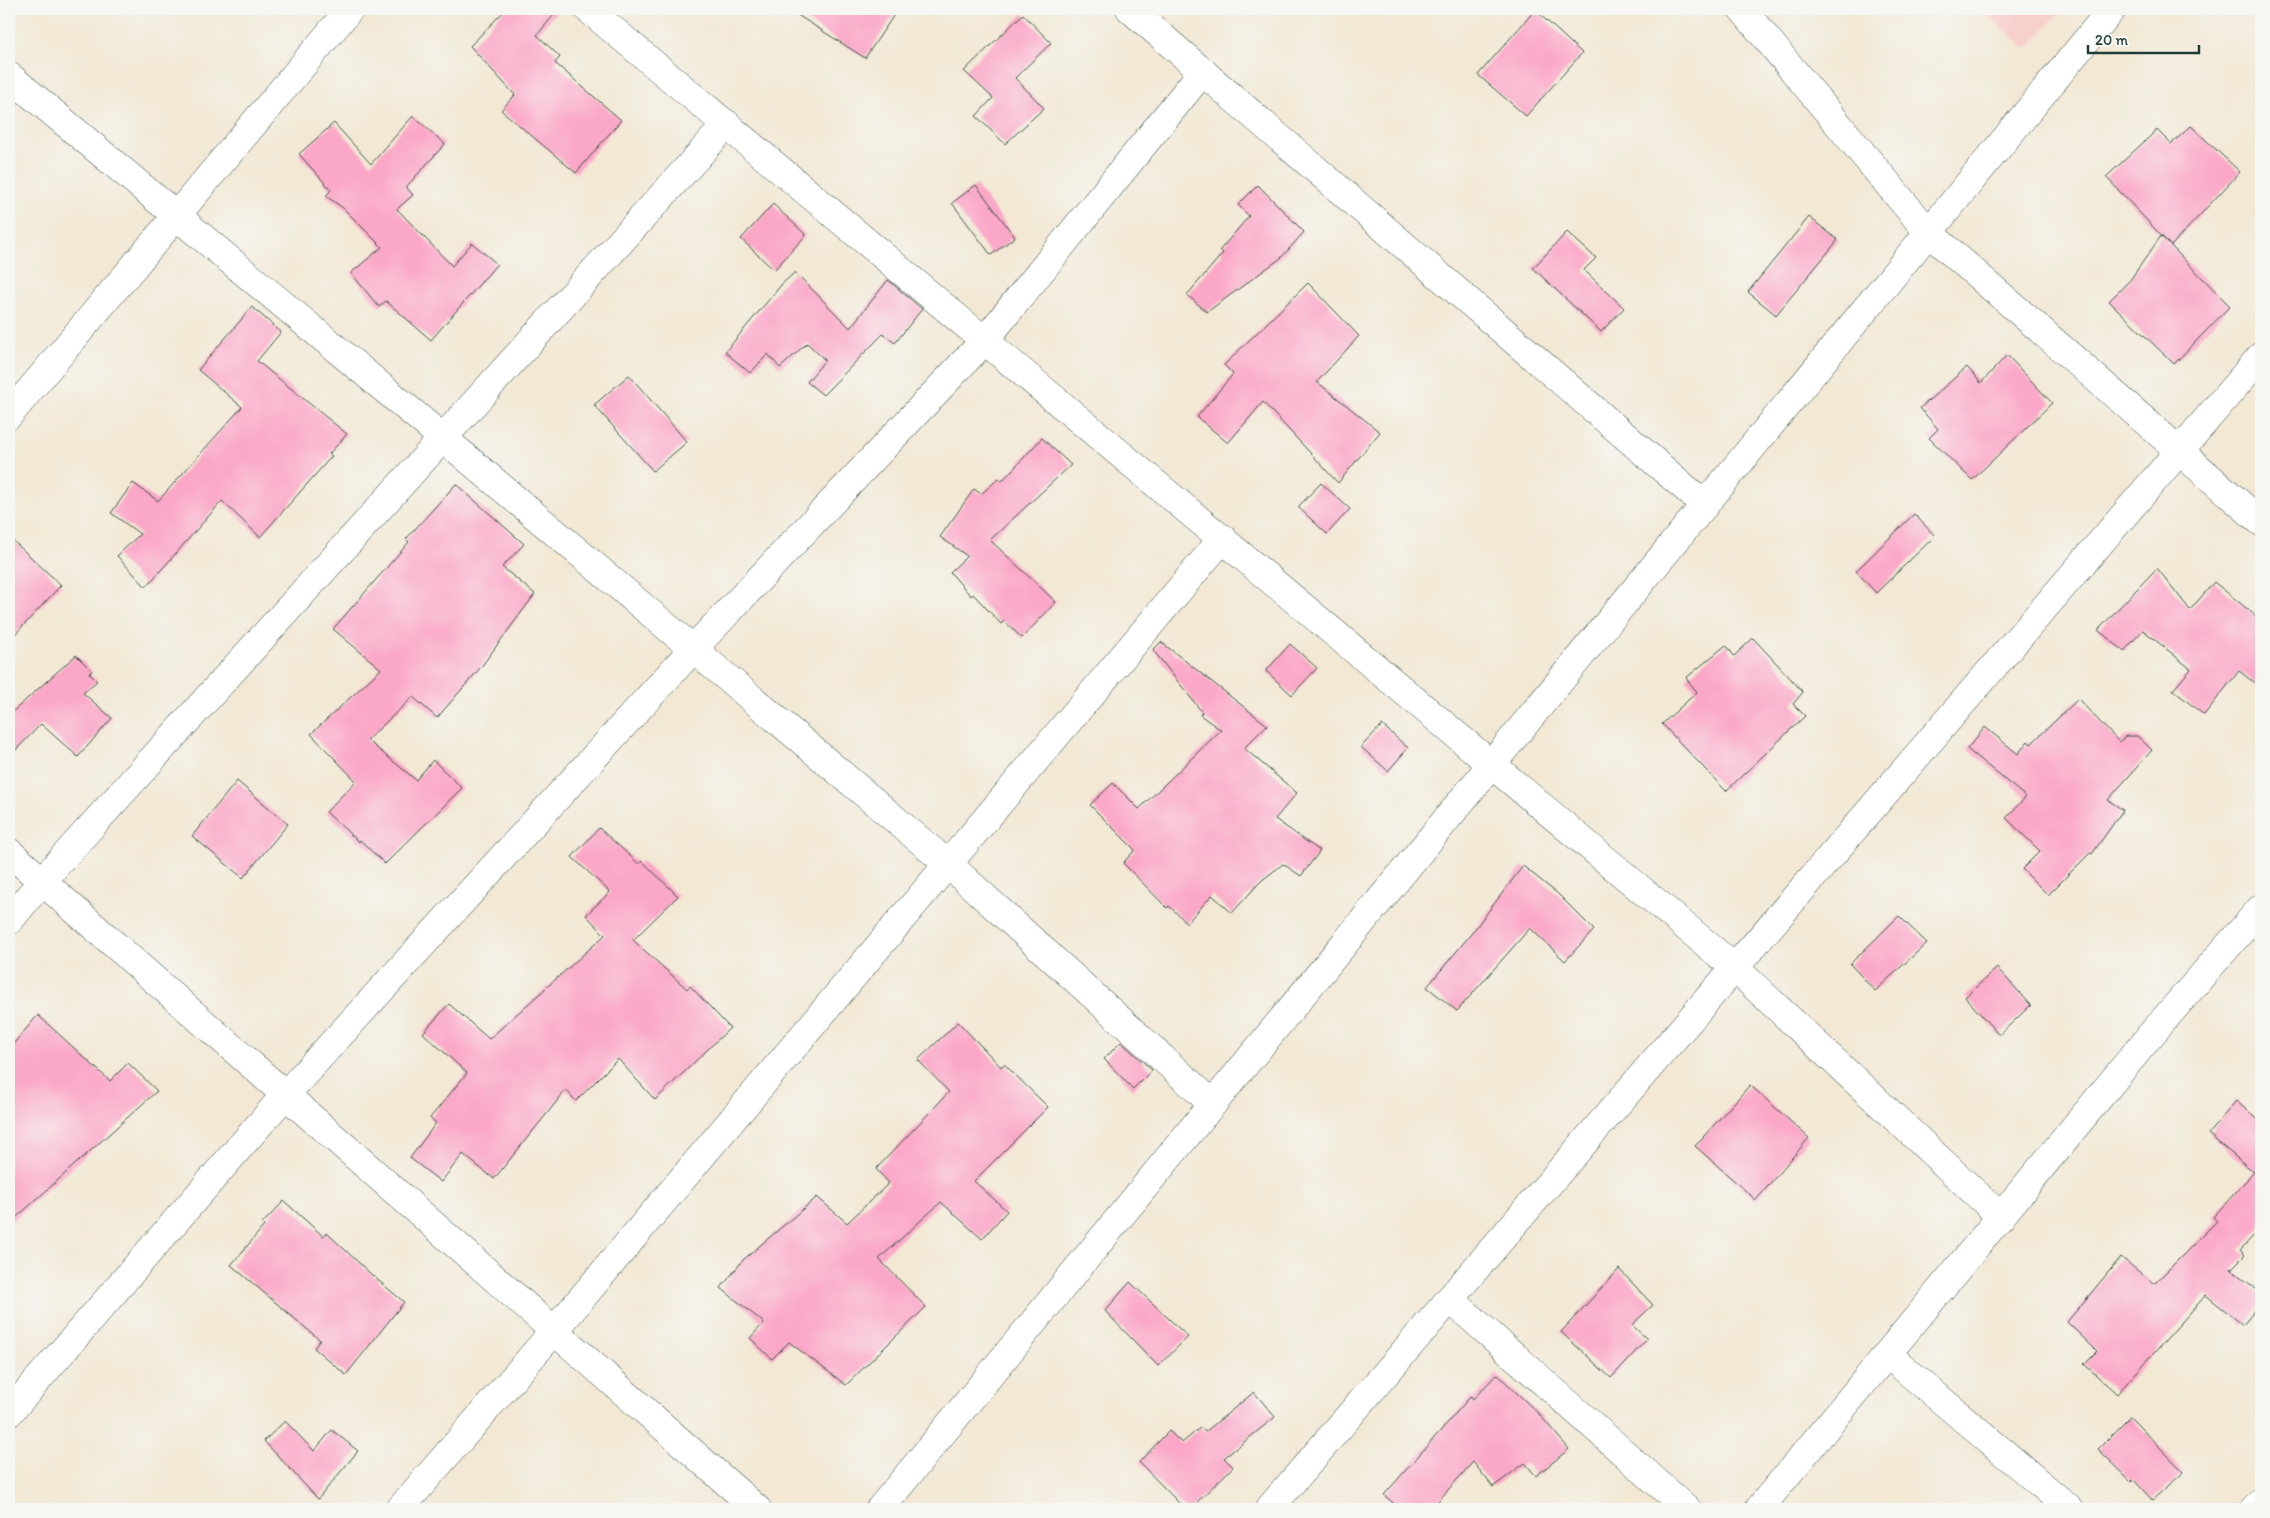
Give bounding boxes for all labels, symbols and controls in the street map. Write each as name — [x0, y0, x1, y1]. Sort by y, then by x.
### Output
scale bar — [2088, 22, 2199, 54]
text: 20 m — [2095, 31, 2129, 49]

